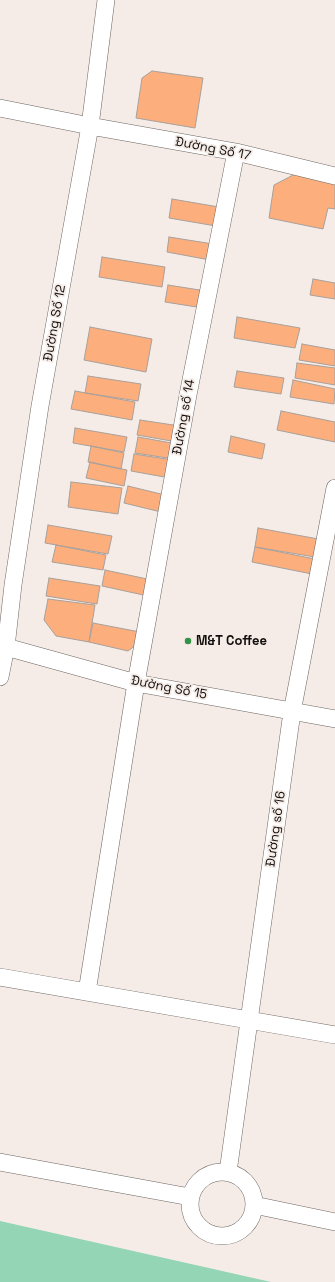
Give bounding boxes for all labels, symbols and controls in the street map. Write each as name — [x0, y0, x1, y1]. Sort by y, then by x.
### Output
street label: Đường Số 17 — [174, 134, 252, 164]
street label: Đường Số 12 — [41, 284, 69, 362]
street label: Đường số 14 — [170, 378, 198, 456]
place label: M&T Coffee — [196, 633, 267, 649]
marker: M&T Coffee — [183, 636, 193, 646]
street label: Đường Số 15 — [130, 673, 208, 703]
street label: Đường số 16 — [263, 790, 289, 868]

